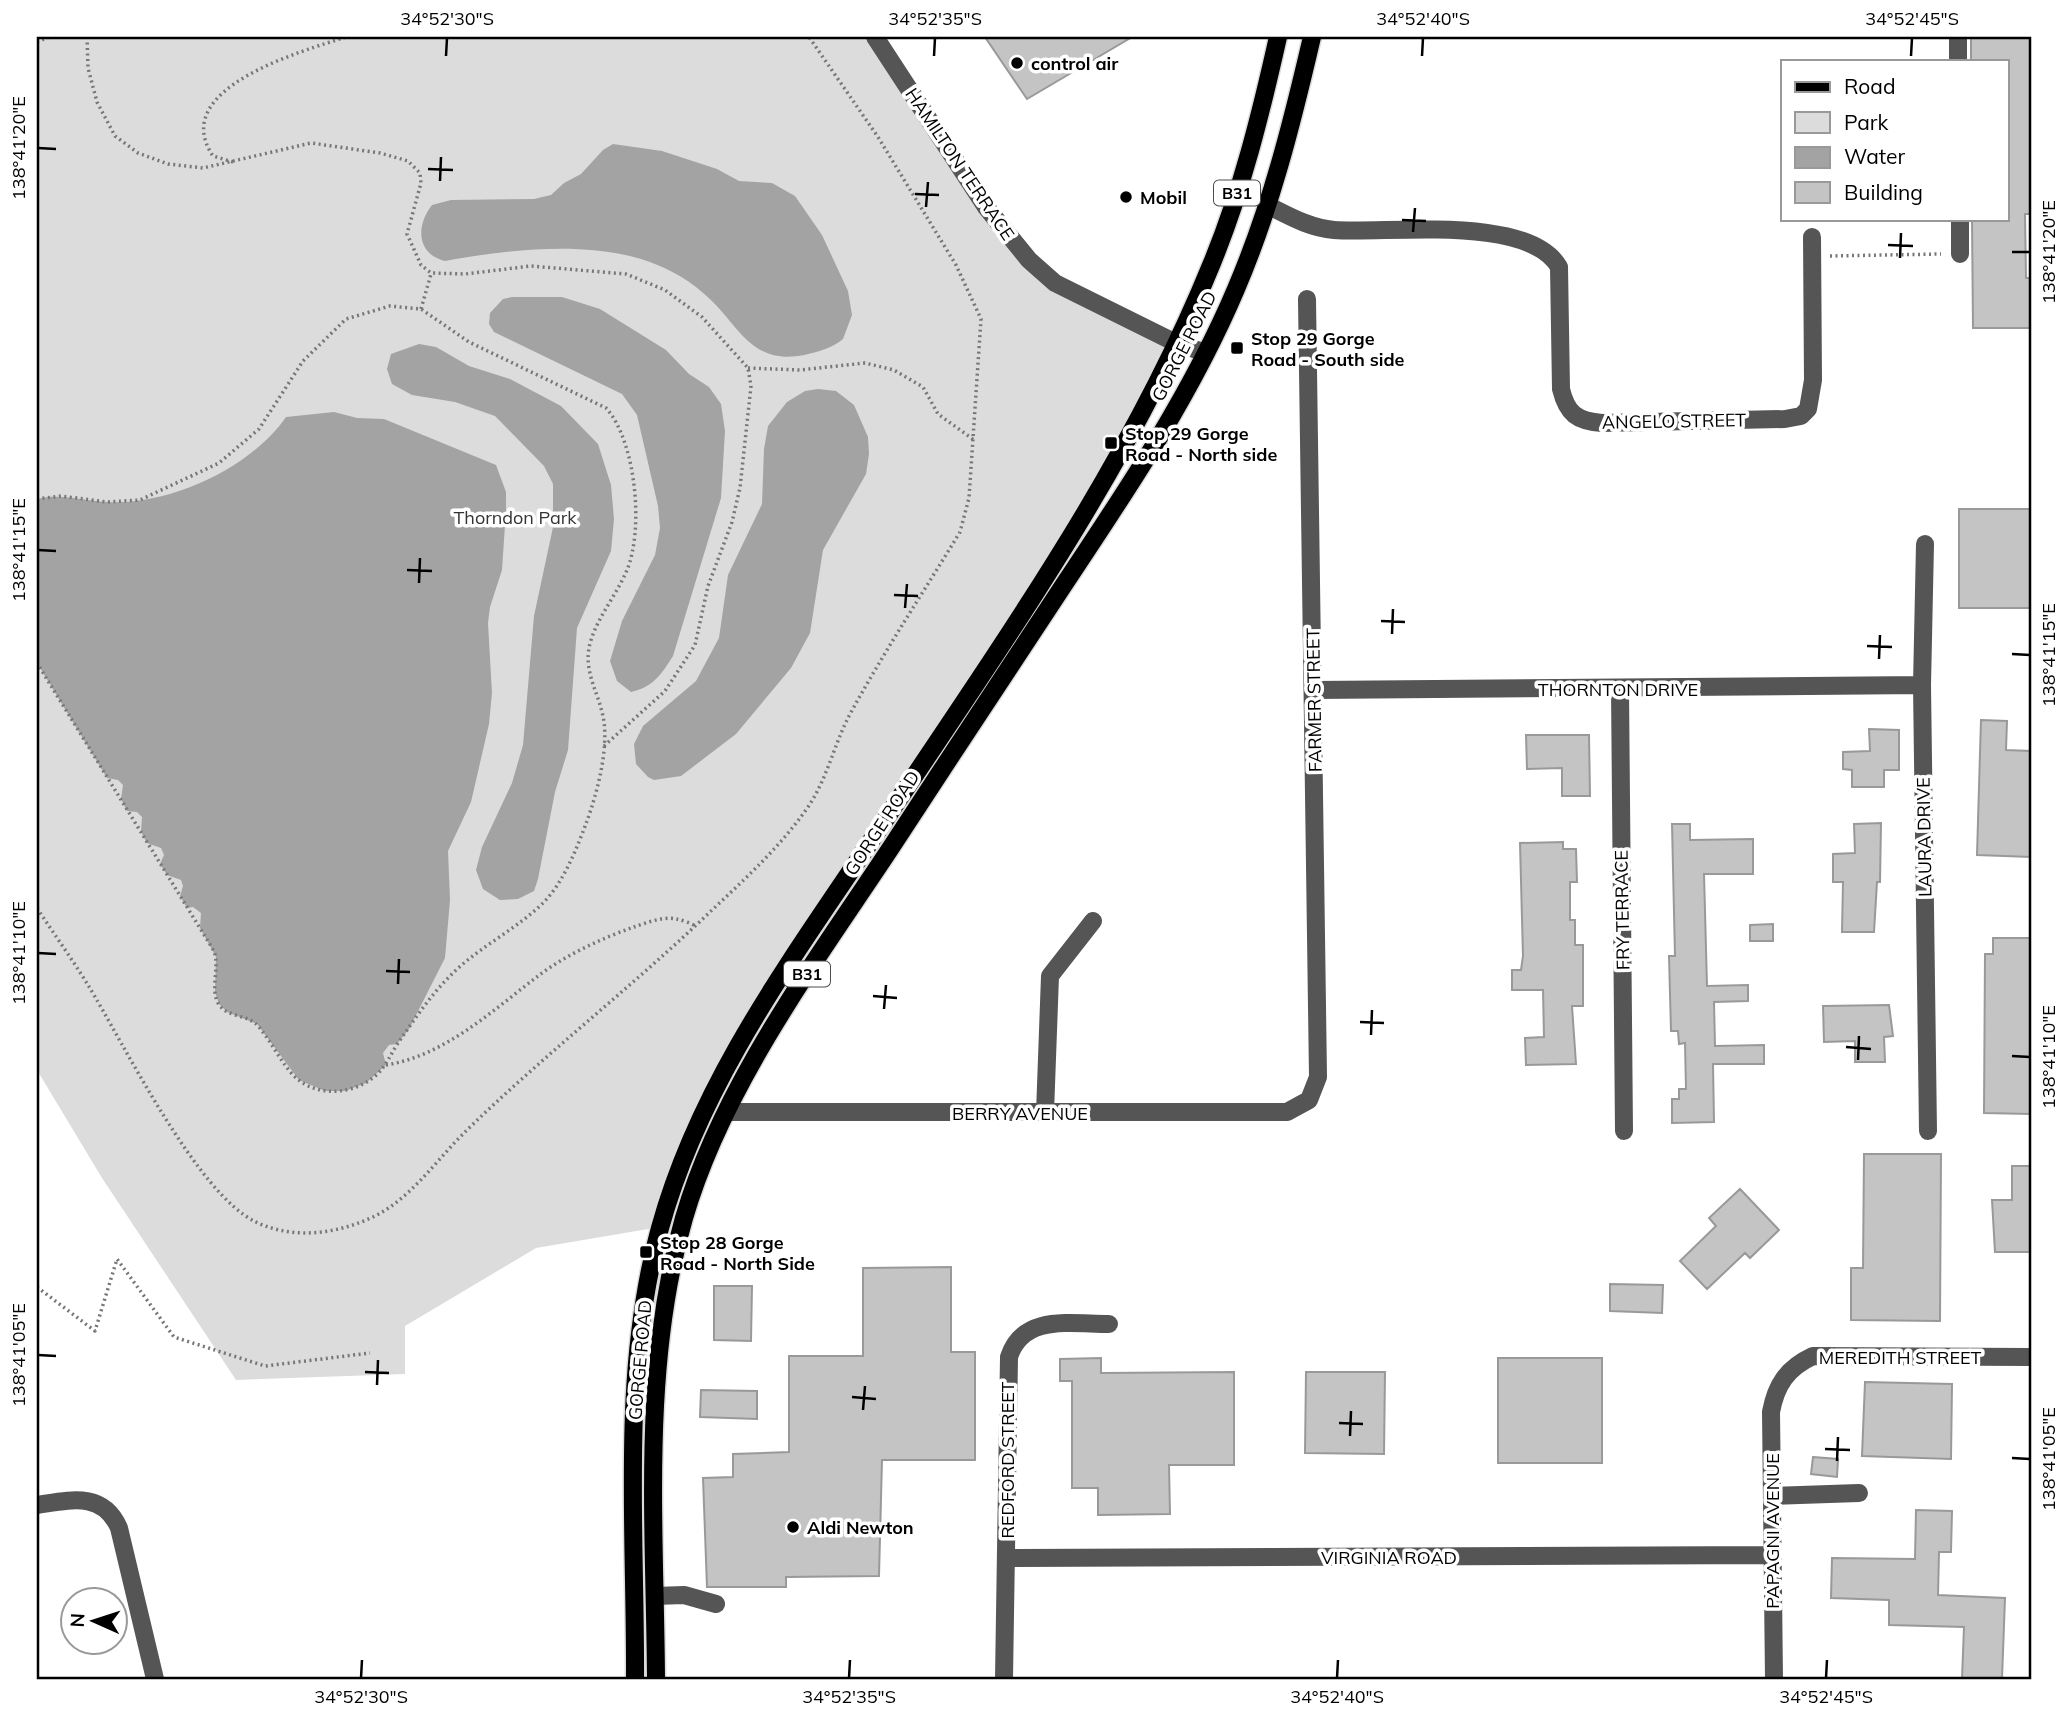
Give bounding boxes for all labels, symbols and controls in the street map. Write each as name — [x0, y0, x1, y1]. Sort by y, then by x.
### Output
text: 34°52'30"S — [400, 7, 494, 30]
text: 34°52'35"S — [888, 7, 982, 30]
text: 34°52'40"S — [1376, 7, 1470, 30]
text: 34°52'45"S — [1865, 7, 1959, 30]
place label: control air — [1031, 52, 1119, 75]
marker: control air — [1009, 55, 1025, 71]
legend — [1781, 60, 2008, 220]
text: Road — [1844, 73, 1895, 99]
street label: HAMILTON TERRACE — [900, 83, 1020, 245]
text: 138°41'20"E — [7, 96, 30, 200]
text: Park — [1844, 109, 1888, 135]
text: Water — [1844, 143, 1905, 169]
text: Building — [1844, 179, 1923, 205]
road number: B31 — [1214, 181, 1260, 206]
place label: Mobil — [1140, 186, 1187, 209]
marker: Mobil — [1118, 189, 1134, 205]
text: 138°41'20"E — [2037, 200, 2060, 304]
street label: GORGE ROAD — [1146, 287, 1222, 405]
place label: Stop 29 Gorge Road - South side — [1251, 327, 1405, 371]
marker: Stop 29 Gorge Road - South side — [1229, 340, 1245, 356]
street label: ANGELO STREET — [1602, 408, 1746, 434]
place label: Stop 29 Gorge Road - North side — [1125, 422, 1277, 466]
marker: Stop 29 Gorge Road - North side — [1103, 435, 1119, 451]
text: 138°41'15"E — [7, 498, 30, 602]
park label: Thorndon Park — [454, 506, 577, 529]
text: 138°41'15"E — [2037, 603, 2060, 707]
street label: FARMER STREET — [1301, 628, 1327, 772]
street label: THORNTON DRIVE — [1538, 678, 1698, 701]
street label: GORGE ROAD — [840, 766, 924, 880]
street label: LAURA DRIVE — [1911, 777, 1937, 897]
street label: FRY TERRACE — [1609, 850, 1635, 970]
text: 138°41'10"E — [7, 901, 30, 1005]
road number: B31 — [784, 962, 830, 986]
text: 138°41'10"E — [2037, 1005, 2060, 1109]
street label: BERRY AVENUE — [952, 1102, 1088, 1125]
place label: Stop 28 Gorge Road - North Side — [660, 1231, 815, 1275]
marker: Stop 28 Gorge Road - North Side — [638, 1244, 654, 1260]
street label: GORGE ROAD — [623, 1299, 657, 1421]
text: 138°41'05"E — [7, 1303, 30, 1407]
street label: MEREDITH STREET — [1819, 1346, 1981, 1369]
street label: REDFORD STREET — [996, 1381, 1019, 1538]
text: 138°41'05"E — [2037, 1407, 2060, 1511]
street label: PAPAGNI AVENUE — [1761, 1453, 1784, 1609]
place label: Aldi Newton — [807, 1516, 914, 1539]
marker: Aldi Newton — [785, 1519, 801, 1535]
street label: VIRGINIA ROAD — [1321, 1546, 1457, 1569]
north arrow — [60, 1586, 130, 1656]
text: N — [65, 1612, 89, 1628]
text: 34°52'30"S — [314, 1685, 408, 1708]
text: 34°52'35"S — [802, 1685, 896, 1708]
text: 34°52'40"S — [1290, 1685, 1384, 1708]
text: 34°52'45"S — [1779, 1685, 1873, 1708]

